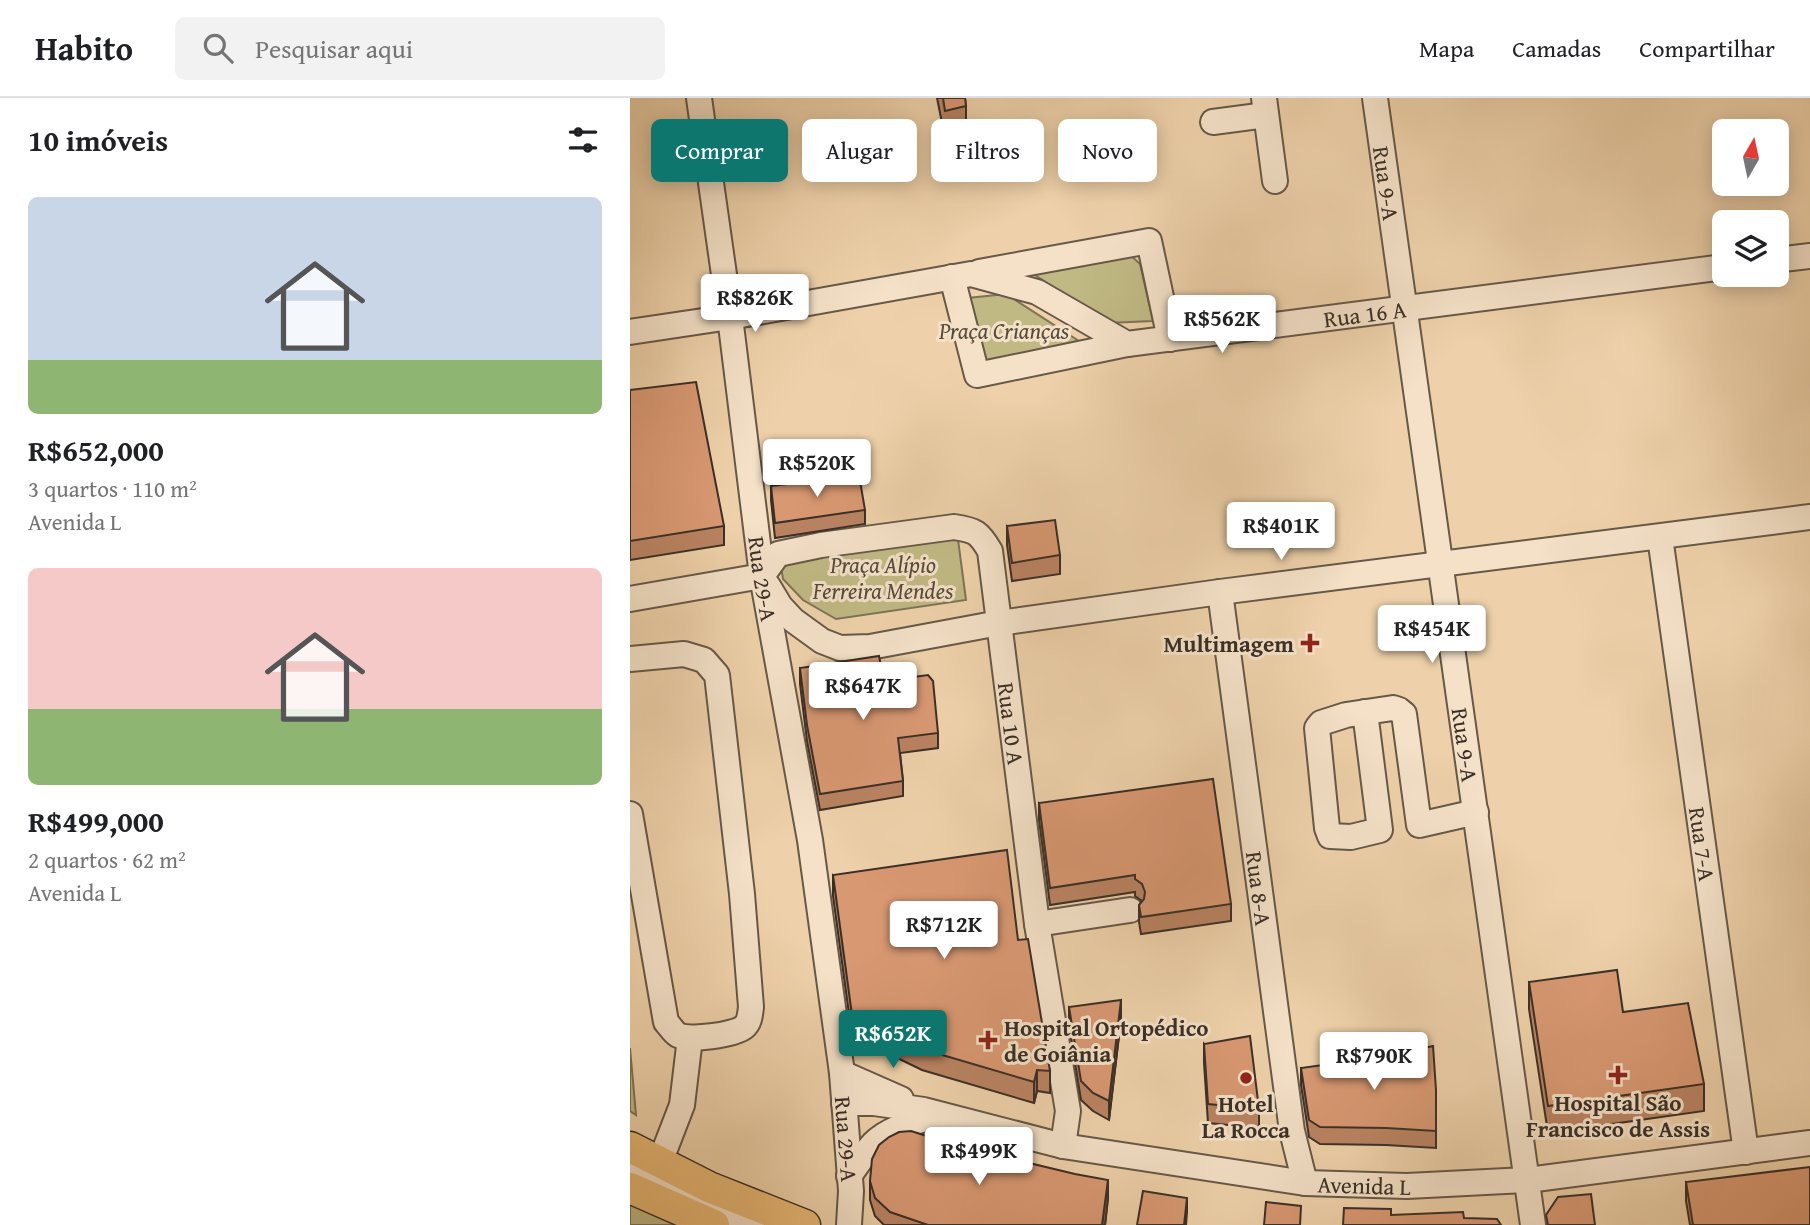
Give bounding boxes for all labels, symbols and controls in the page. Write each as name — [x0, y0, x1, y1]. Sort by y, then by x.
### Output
search box — [175, 17, 665, 80]
text: Habito — [35, 24, 133, 72]
icon: search — [199, 29, 237, 67]
text: Pesquisar aqui — [255, 29, 413, 68]
text: Mapa — [1419, 31, 1474, 66]
text: Camadas — [1512, 31, 1601, 66]
text: Compartilhar — [1639, 31, 1775, 66]
text: 10 imóveis — [28, 118, 168, 162]
chip: Comprar — [651, 119, 788, 182]
chip: Alugar — [802, 119, 917, 182]
chip: Filtros — [931, 119, 1044, 182]
chip: Novo — [1058, 119, 1157, 182]
north arrow — [1712, 119, 1788, 196]
map controls — [1712, 119, 1789, 287]
icon: filters — [564, 121, 602, 159]
street label: Rua 9-A — [1365, 144, 1408, 222]
button: layers — [1712, 210, 1789, 287]
icon: home — [252, 243, 378, 369]
pin: R$826K — [698, 274, 812, 334]
text: R$826K — [717, 280, 793, 313]
street label: Rua 16 A — [1322, 292, 1408, 335]
pin: R$562K — [1165, 296, 1279, 355]
text: R$562K — [1184, 301, 1260, 334]
park label: Praça Crianças — [938, 314, 1070, 347]
text: R$652,000 — [28, 428, 164, 472]
pin: R$520K — [760, 440, 874, 499]
text: R$520K — [779, 445, 855, 478]
text: 3 quartos · 110 m² — [28, 472, 197, 505]
pin: R$401K — [1224, 503, 1338, 562]
text: Avenida L — [28, 505, 121, 538]
text: R$401K — [1243, 508, 1319, 541]
street label: Rua 29-A — [741, 534, 786, 624]
park label: Praça Alípio Ferreira Mendes — [812, 548, 954, 607]
pin: R$454K — [1375, 606, 1489, 665]
text: R$454K — [1394, 611, 1470, 644]
icon: home — [252, 614, 378, 740]
place label: Multimagem — [1163, 627, 1294, 660]
marker: Multimagem — [1300, 633, 1320, 653]
pin: R$647K — [806, 662, 920, 722]
text: R$647K — [825, 668, 901, 701]
street label: Rua 10 A — [990, 680, 1033, 767]
street label: Rua 9-A — [1444, 705, 1487, 784]
text: R$499,000 — [28, 799, 164, 843]
street label: Rua 7-A — [1681, 805, 1724, 883]
text: 2 quartos · 62 m² — [28, 843, 186, 876]
street label: Rua 8-A — [1238, 849, 1281, 928]
text: Avenida L — [28, 876, 121, 909]
pin: R$712K — [887, 902, 1001, 961]
text: R$712K — [906, 907, 982, 940]
pin: R$652K — [836, 1010, 950, 1070]
place label: Hospital Ortopédico de Goiânia — [1004, 1011, 1209, 1070]
text: R$652K — [855, 1016, 931, 1049]
marker: Hospital Ortopédico de Goiânia — [978, 1030, 998, 1050]
pin: R$790K — [1317, 1032, 1431, 1092]
text: R$790K — [1336, 1038, 1412, 1071]
marker: Hospital São Francisco de Assis — [1608, 1065, 1628, 1085]
marker: Hotel La Rocca — [1238, 1070, 1254, 1086]
place label: Hospital São Francisco de Assis — [1526, 1086, 1710, 1145]
place label: Hotel La Rocca — [1202, 1087, 1290, 1146]
street label: Rua 29-A — [827, 1095, 867, 1183]
pin: R$499K — [922, 1128, 1036, 1187]
text: R$499K — [941, 1133, 1017, 1166]
street label: Avenida L — [1317, 1167, 1411, 1203]

